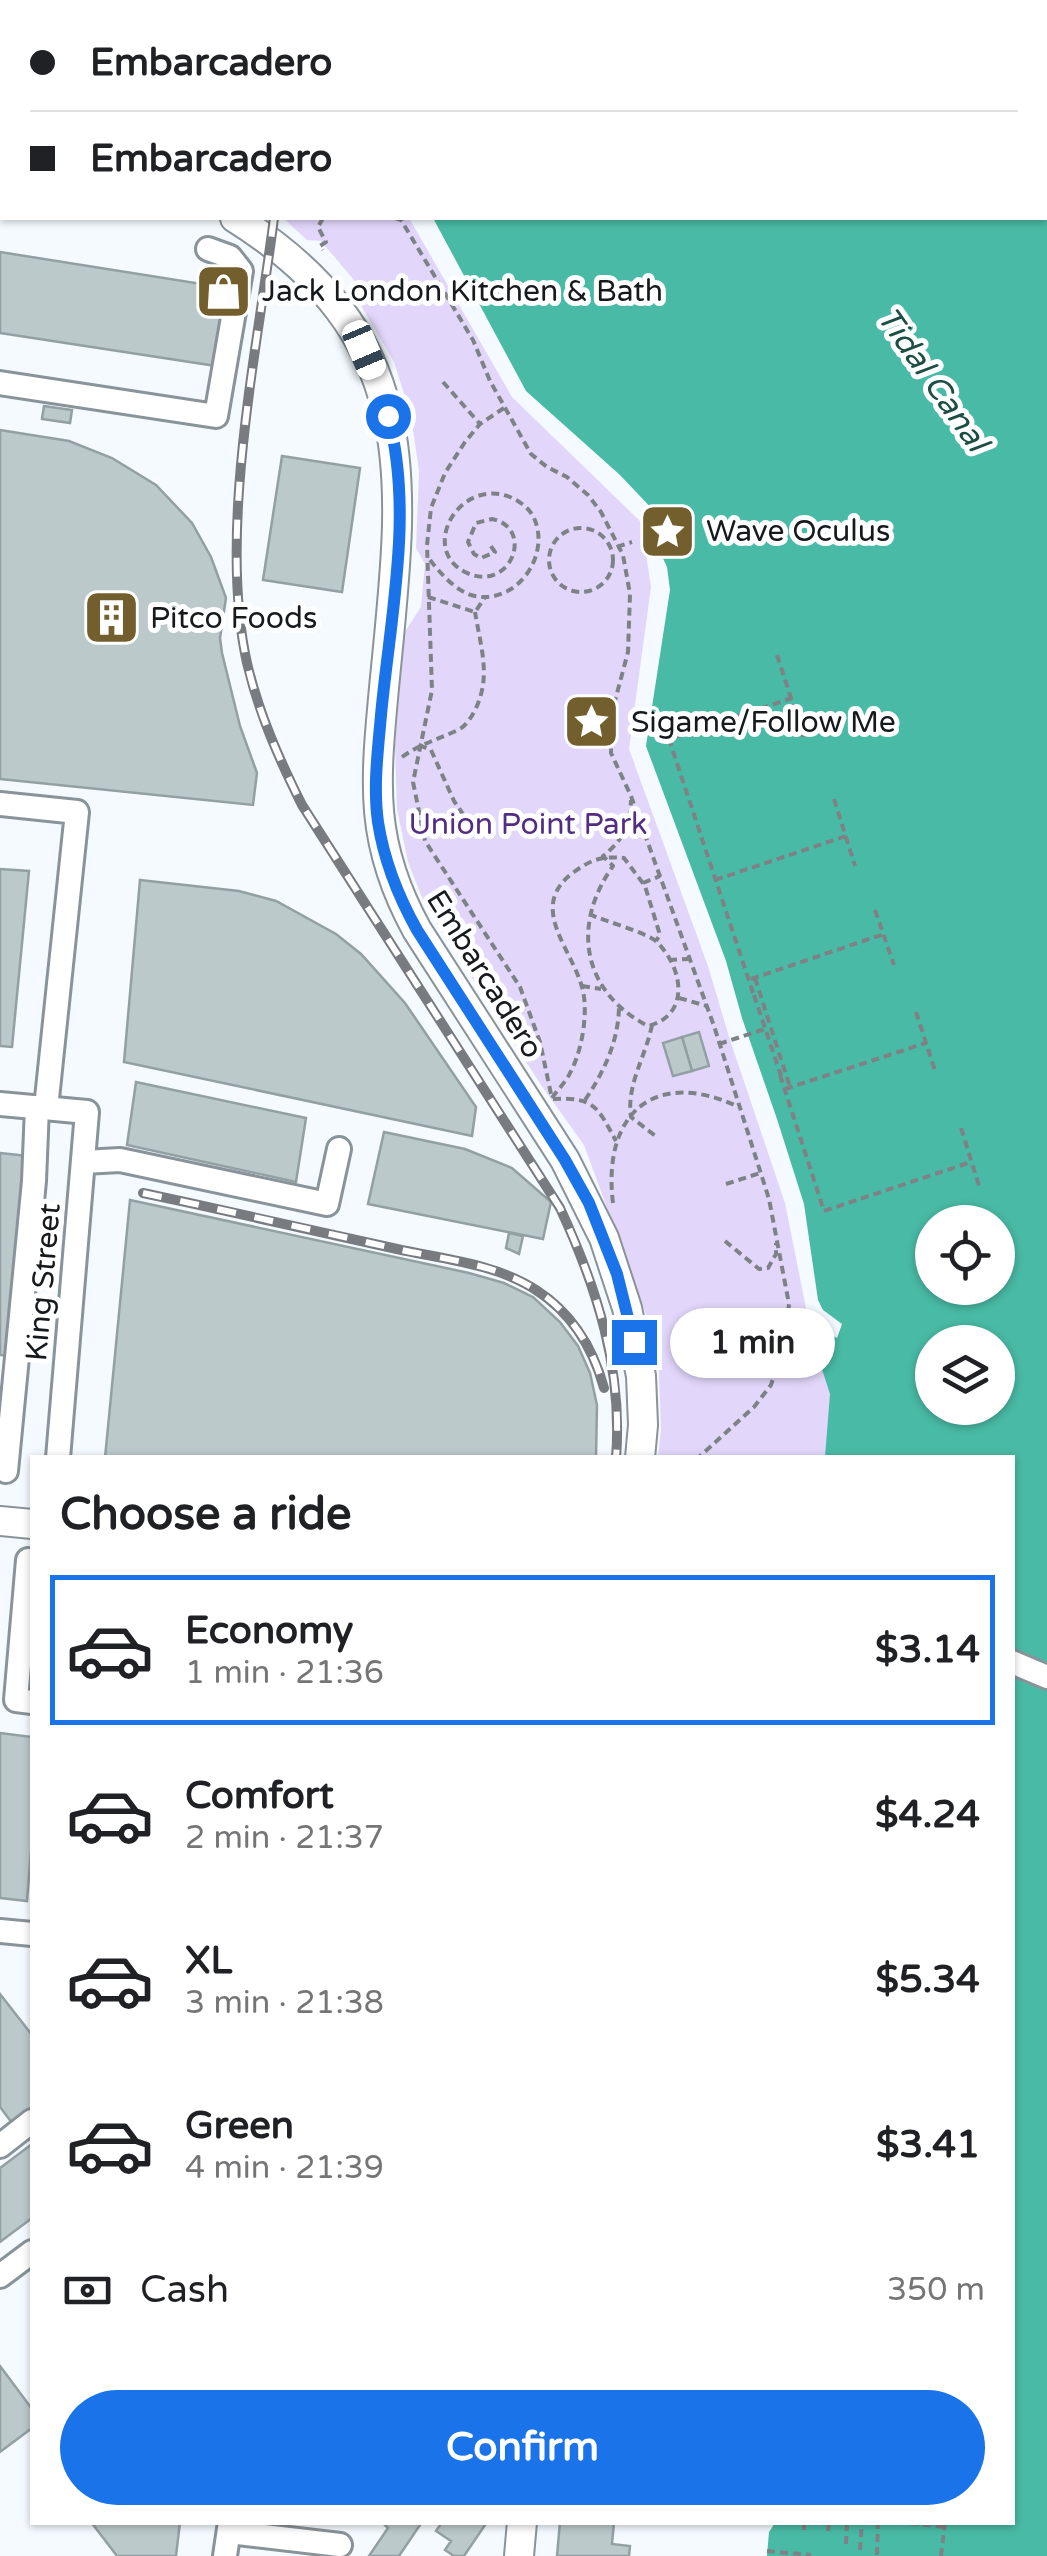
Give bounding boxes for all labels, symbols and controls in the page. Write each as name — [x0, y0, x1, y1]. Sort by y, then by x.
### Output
text: Embarcadero — [90, 40, 332, 86]
text: Embarcadero — [90, 136, 332, 182]
shop icon: Jack London Kitchen & Bath — [193, 261, 253, 321]
place label: Jack London Kitchen & Bath — [262, 273, 663, 310]
water label: Tidal Canal — [869, 300, 998, 462]
car — [338, 317, 390, 383]
route start — [366, 394, 411, 439]
place icon: Wave Oculus — [637, 501, 697, 561]
place label: Wave Oculus — [706, 513, 890, 550]
building icon: Pitco Foods — [81, 588, 141, 648]
place label: Pitco Foods — [150, 600, 317, 637]
place icon: Sigame/Follow Me — [562, 692, 622, 752]
place label: Sigame/Follow Me — [631, 704, 896, 741]
park label: Union Point Park — [409, 806, 647, 843]
street label: Embarcadero — [418, 883, 551, 1065]
street label: King Street — [18, 1202, 69, 1363]
map controls — [915, 1205, 1015, 1425]
button: locate — [915, 1205, 1015, 1305]
callout: 1 min — [669, 1307, 834, 1377]
route end — [612, 1320, 657, 1365]
text: 1 min — [710, 1324, 795, 1362]
button: layers — [915, 1325, 1015, 1425]
text: Choose a ride — [60, 1488, 351, 1542]
icon: car — [65, 1605, 155, 1695]
text: Economy — [185, 1608, 353, 1654]
text: $3.14 — [875, 1627, 980, 1673]
text: 1 min · 21:36 — [185, 1654, 384, 1692]
icon: car — [65, 1770, 155, 1860]
text: Comfort — [185, 1773, 334, 1819]
text: $4.24 — [875, 1792, 980, 1838]
text: 2 min · 21:37 — [185, 1819, 384, 1857]
icon: car — [65, 1935, 155, 2025]
text: XL — [185, 1938, 232, 1984]
text: $5.34 — [875, 1957, 980, 2003]
text: 3 min · 21:38 — [185, 1984, 384, 2022]
icon: car — [65, 2100, 155, 2190]
text: Green — [185, 2103, 294, 2149]
text: $3.41 — [876, 2122, 980, 2168]
text: 4 min · 21:39 — [185, 2149, 384, 2187]
icon: cash — [60, 2263, 115, 2318]
text: Cash — [140, 2267, 229, 2313]
text: 350 m — [887, 2271, 985, 2309]
button: Confirm — [60, 2390, 985, 2505]

